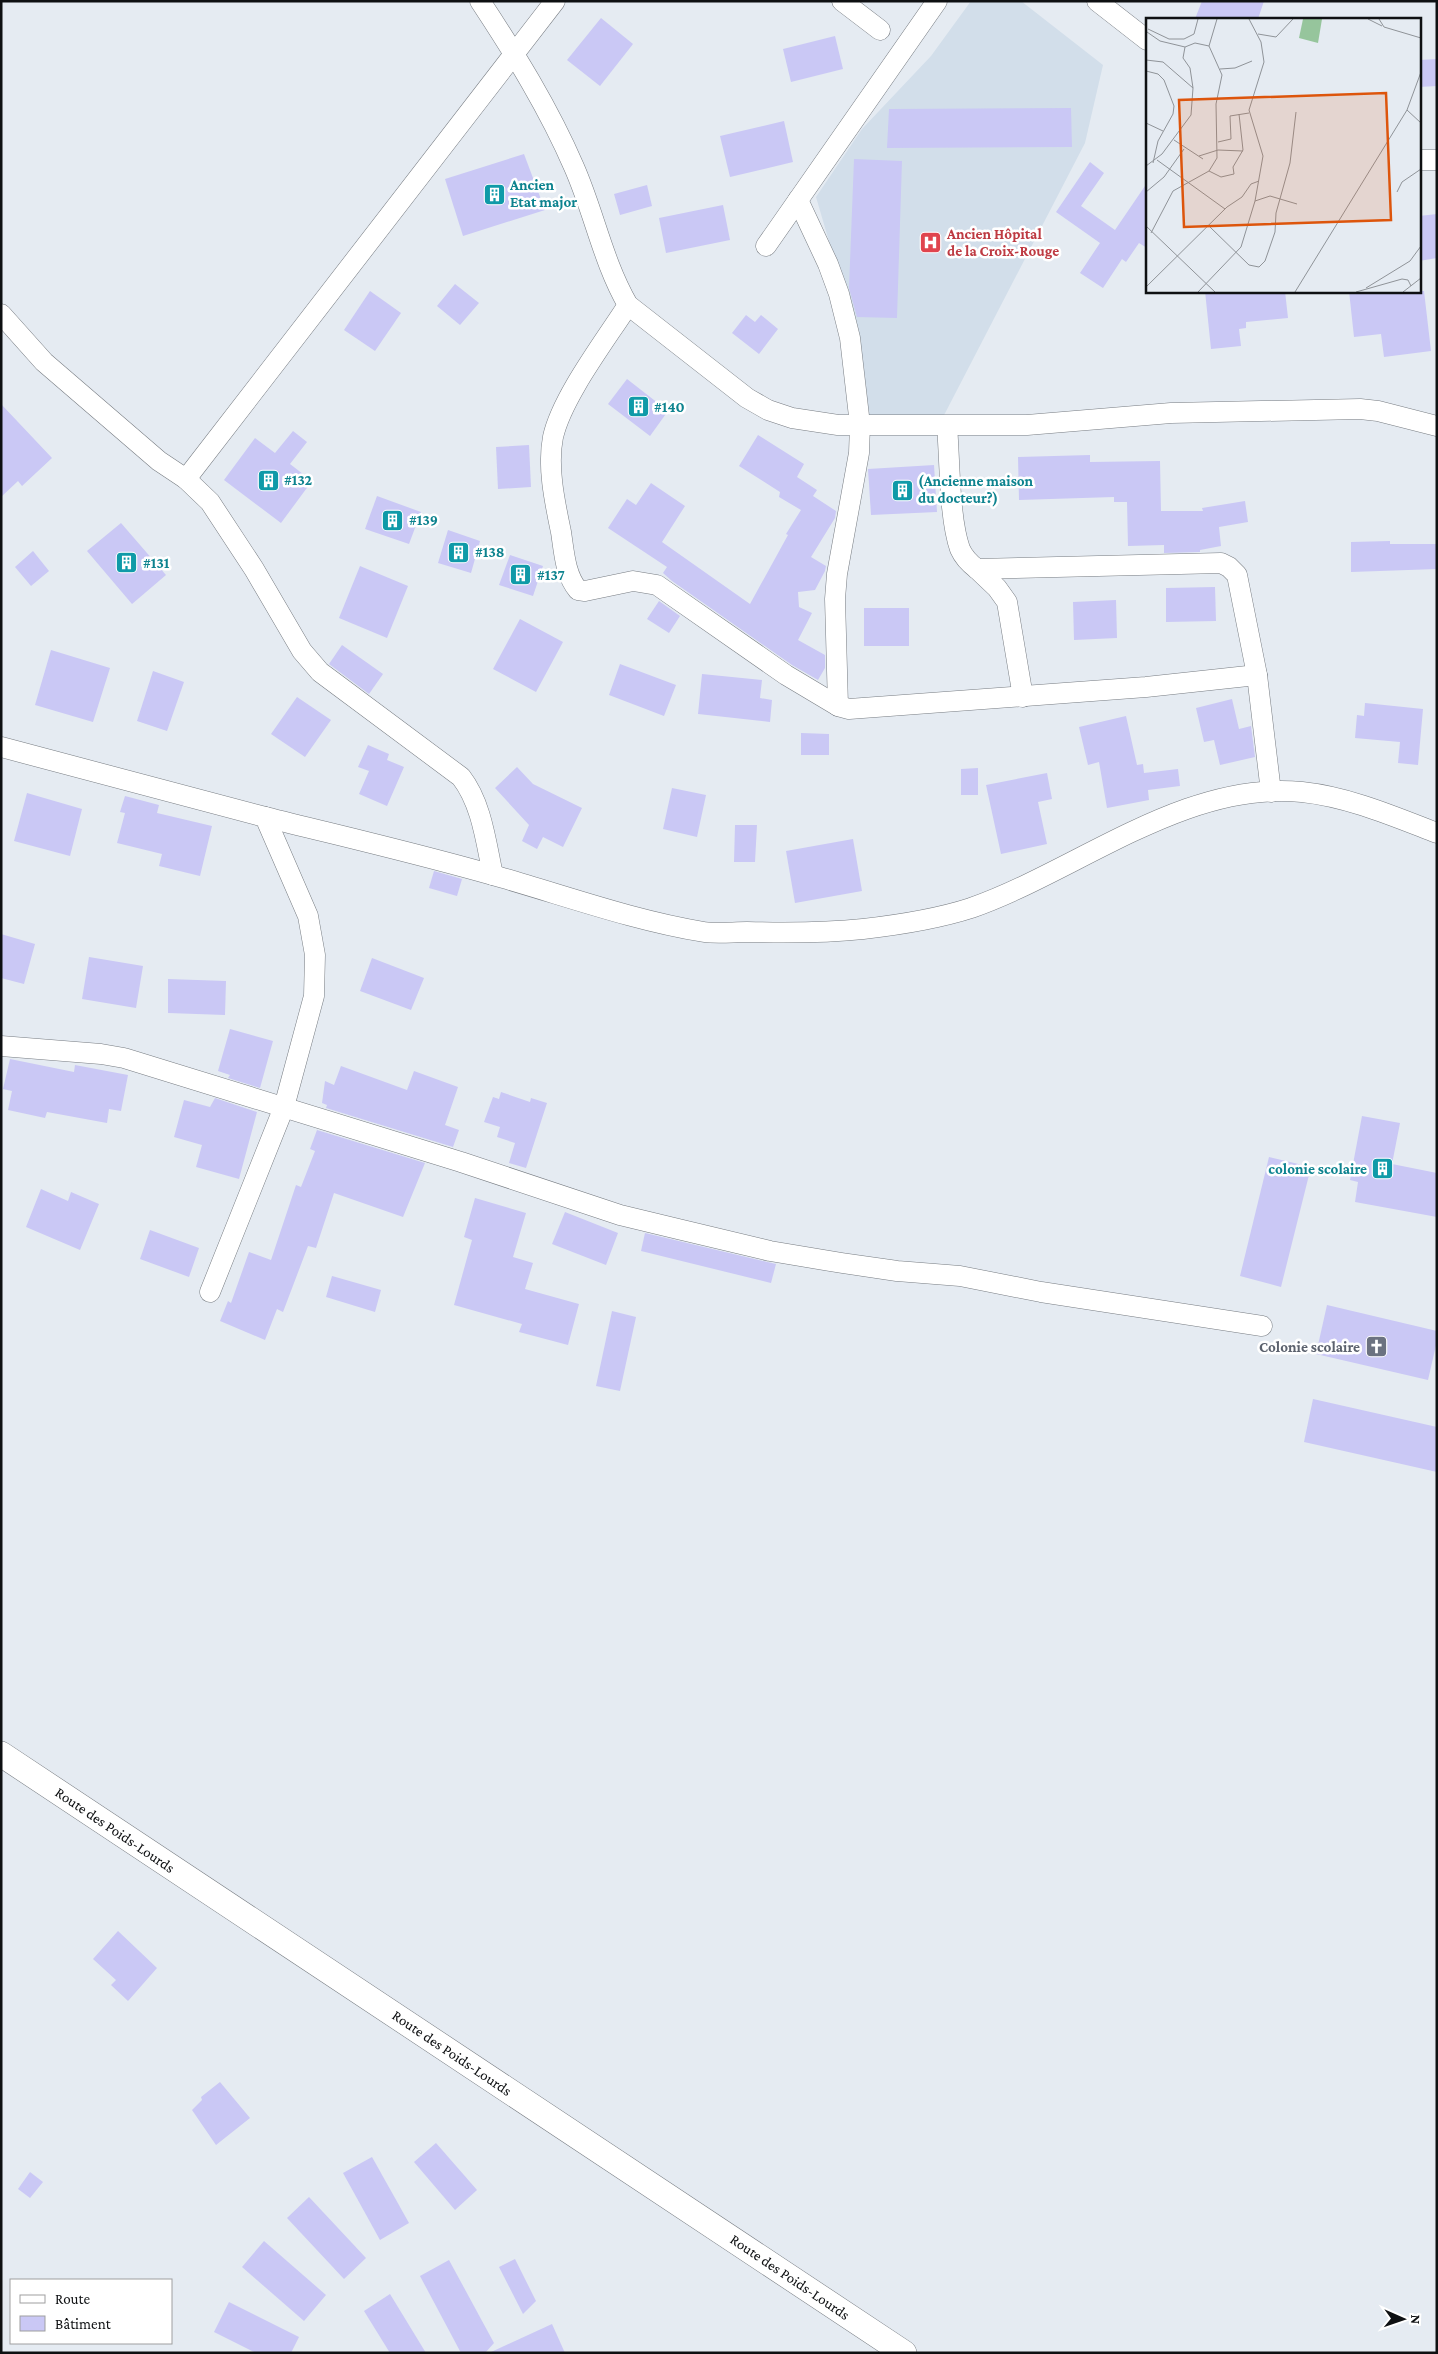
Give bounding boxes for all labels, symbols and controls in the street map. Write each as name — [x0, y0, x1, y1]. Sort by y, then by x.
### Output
inset map — [1146, 18, 1420, 292]
place label: Ancien Etat major — [509, 177, 577, 211]
building icon: Ancien Etat major — [482, 182, 506, 206]
place label: Ancien Hôpital de la Croix-Rouge — [946, 226, 1059, 259]
hospital icon: Ancien Hôpital de la Croix-Rouge — [919, 231, 943, 255]
building icon: #140 — [626, 395, 650, 419]
place label: #140 — [654, 399, 685, 415]
building icon: #132 — [256, 468, 280, 492]
place label: #132 — [284, 472, 313, 488]
place label: (Ancienne maison du docteur?) — [918, 473, 1034, 507]
building icon: (Ancienne maison du docteur?) — [890, 478, 914, 502]
building icon: #139 — [381, 508, 405, 532]
place label: #139 — [409, 512, 438, 528]
building icon: #138 — [447, 540, 471, 564]
place label: #138 — [475, 544, 505, 560]
building icon: #131 — [115, 551, 139, 575]
place label: #131 — [143, 555, 170, 571]
building icon: #137 — [509, 563, 533, 587]
place label: #137 — [537, 567, 565, 583]
building icon: colonie scolaire — [1371, 1157, 1395, 1181]
place label: colonie scolaire — [1268, 1161, 1367, 1177]
church icon: Colonie scolaire — [1364, 1335, 1388, 1359]
place label: Colonie scolaire — [1259, 1339, 1360, 1355]
street label: Route des Poids-Lourds — [52, 1784, 178, 1876]
street label: Route des Poids-Lourds — [389, 2007, 515, 2099]
street label: Route des Poids-Lourds — [727, 2231, 853, 2323]
legend — [10, 2279, 172, 2344]
text: Route — [55, 2291, 90, 2307]
north arrow — [1378, 2294, 1428, 2344]
text: N — [1408, 2314, 1424, 2325]
text: Bâtiment — [55, 2316, 112, 2332]

